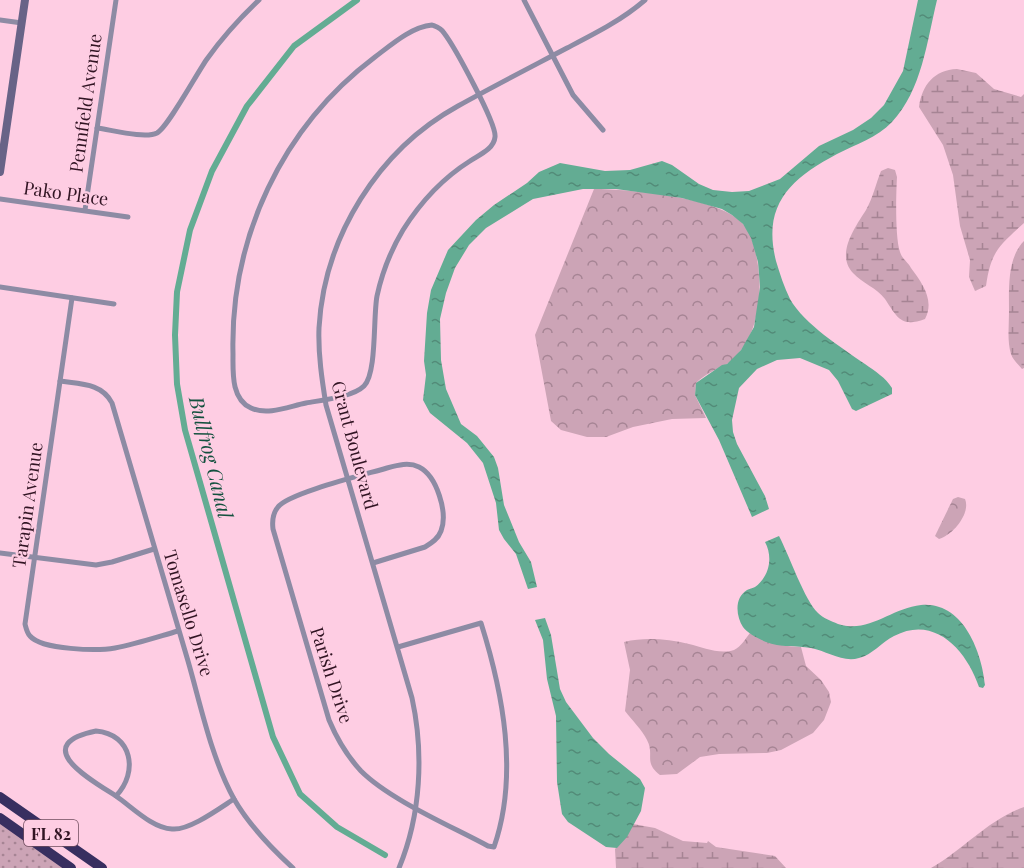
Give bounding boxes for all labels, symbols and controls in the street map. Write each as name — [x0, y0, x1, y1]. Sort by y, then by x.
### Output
street label: Pennfield Avenue — [63, 32, 107, 174]
street label: Pako Place — [22, 175, 110, 211]
street label: Grant Boulevard — [326, 378, 384, 512]
water label: Bullfrog Canal — [184, 392, 241, 522]
street label: Tarapin Avenue — [6, 441, 48, 569]
street label: Tomasello Drive — [158, 547, 220, 679]
street label: Parish Drive — [305, 624, 359, 726]
road number: FL 82 — [24, 820, 78, 846]

